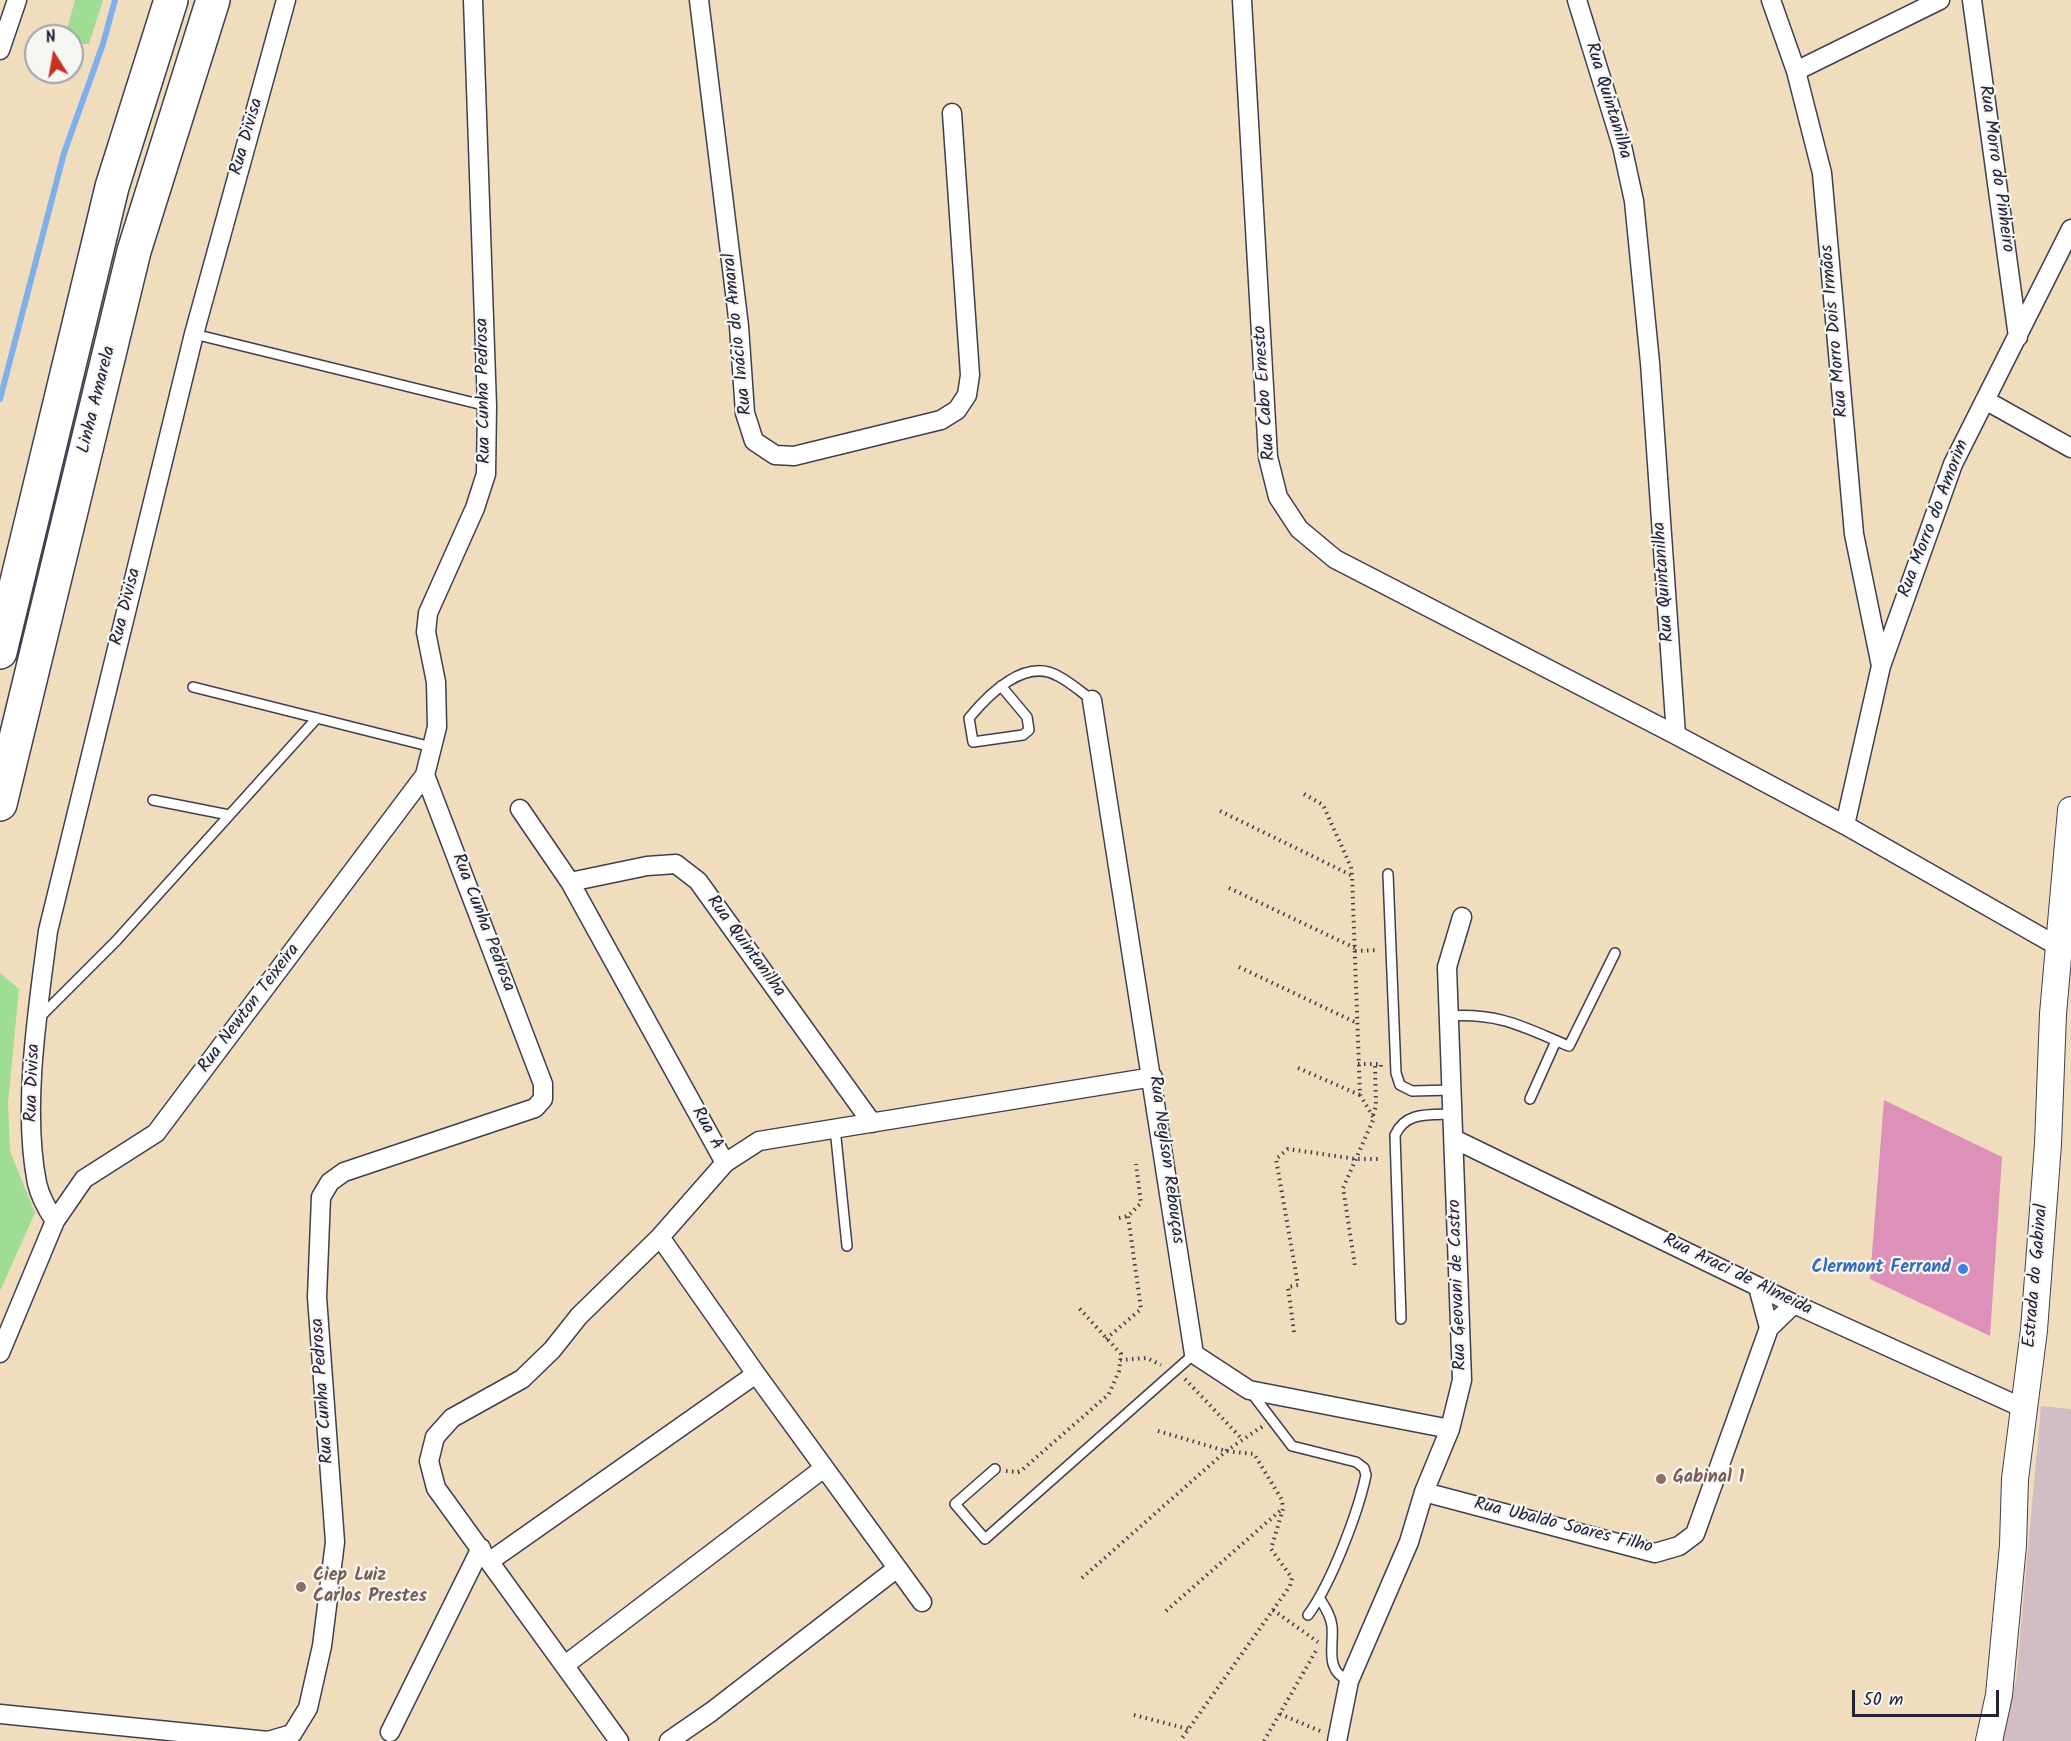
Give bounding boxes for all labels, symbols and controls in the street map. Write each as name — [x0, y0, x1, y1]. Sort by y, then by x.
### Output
north arrow — [24, 24, 84, 84]
text: N — [43, 25, 58, 51]
street label: Rua Quintanilha — [1579, 40, 1635, 162]
street label: Rua Morro do Pinheiro — [1973, 84, 2017, 254]
street label: Rua Divisa — [227, 96, 269, 178]
street label: Rua Morro Dois Irmãos — [1818, 244, 1854, 418]
street label: Rua Inácio do Amaral — [720, 252, 758, 416]
street label: Rua Cunha Pedrosa — [473, 318, 497, 464]
street label: Rua Cabo Ernesto — [1250, 324, 1282, 462]
street label: Linha Amarela — [74, 344, 122, 456]
street label: Rua Morro do Amorim — [1895, 437, 1975, 601]
street label: Rua Quintanilha — [1650, 521, 1680, 643]
street label: Rua Divisa — [107, 566, 147, 648]
street label: Rua Cunha Pedrosa — [446, 851, 518, 995]
street label: Rua Quintanilha — [701, 892, 789, 1002]
street label: Rua Newton Teixeira — [195, 940, 305, 1078]
street label: Rua Divisa — [22, 1043, 46, 1123]
street label: Rua Neylson Rebouças — [1143, 1075, 1187, 1245]
street label: Rua A — [685, 1104, 727, 1154]
street label: Rua Geovani de Castro — [1445, 1199, 1473, 1371]
street label: Estrada do Gabinal — [2020, 1203, 2054, 1349]
street label: Rua Araci de Almeida — [1659, 1230, 1815, 1322]
place label: Clermont Ferrand — [1811, 1258, 1951, 1280]
marker: Clermont Ferrand — [1956, 1262, 1970, 1276]
street label: Rua Cunha Pedrosa — [308, 1317, 340, 1465]
place label: Gabinal 1 — [1673, 1468, 1744, 1490]
marker: Gabinal 1 — [1654, 1472, 1668, 1486]
street label: Rua Ubaldo Soares Filho — [1471, 1494, 1655, 1560]
place label: Ciep Luiz Carlos Prestes — [313, 1566, 427, 1608]
marker: Ciep Luiz Carlos Prestes — [294, 1580, 308, 1594]
scale bar — [1855, 1678, 2002, 1716]
text: 50 m — [1863, 1686, 1903, 1715]

